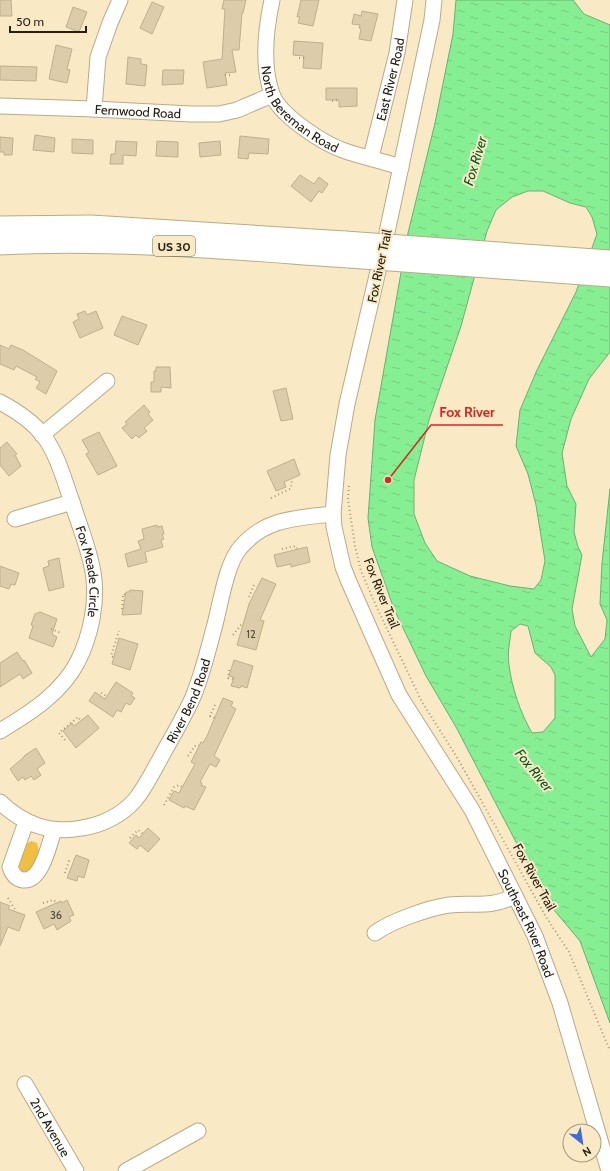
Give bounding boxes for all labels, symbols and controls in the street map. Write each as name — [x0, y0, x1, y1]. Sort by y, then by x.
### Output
scale bar — [10, 8, 86, 34]
text: 50 m — [16, 14, 44, 29]
street label: East River Road — [372, 37, 407, 123]
street label: North Bereman Road — [258, 65, 341, 156]
street label: Fernwood Road — [94, 101, 181, 121]
water label: Fox River — [459, 134, 491, 188]
street label: Fox River Trail — [363, 228, 395, 304]
road number: US 30 — [153, 236, 195, 256]
callout: Fox River — [431, 399, 503, 425]
text: Fox River — [439, 403, 495, 421]
street label: Fox Meade Circle — [73, 524, 103, 619]
street label: Fox River Trail — [361, 555, 403, 631]
house number: 12 — [246, 627, 256, 641]
street label: River Bend Road — [163, 657, 213, 746]
water label: Fox River — [511, 745, 557, 796]
street label: Fox River Trail — [510, 841, 560, 913]
street label: Southeast River Road — [495, 866, 558, 979]
house number: 36 — [50, 908, 62, 922]
street label: 2nd Avenue — [27, 1095, 74, 1160]
north arrow — [562, 1123, 602, 1163]
text: N — [580, 1144, 594, 1160]

